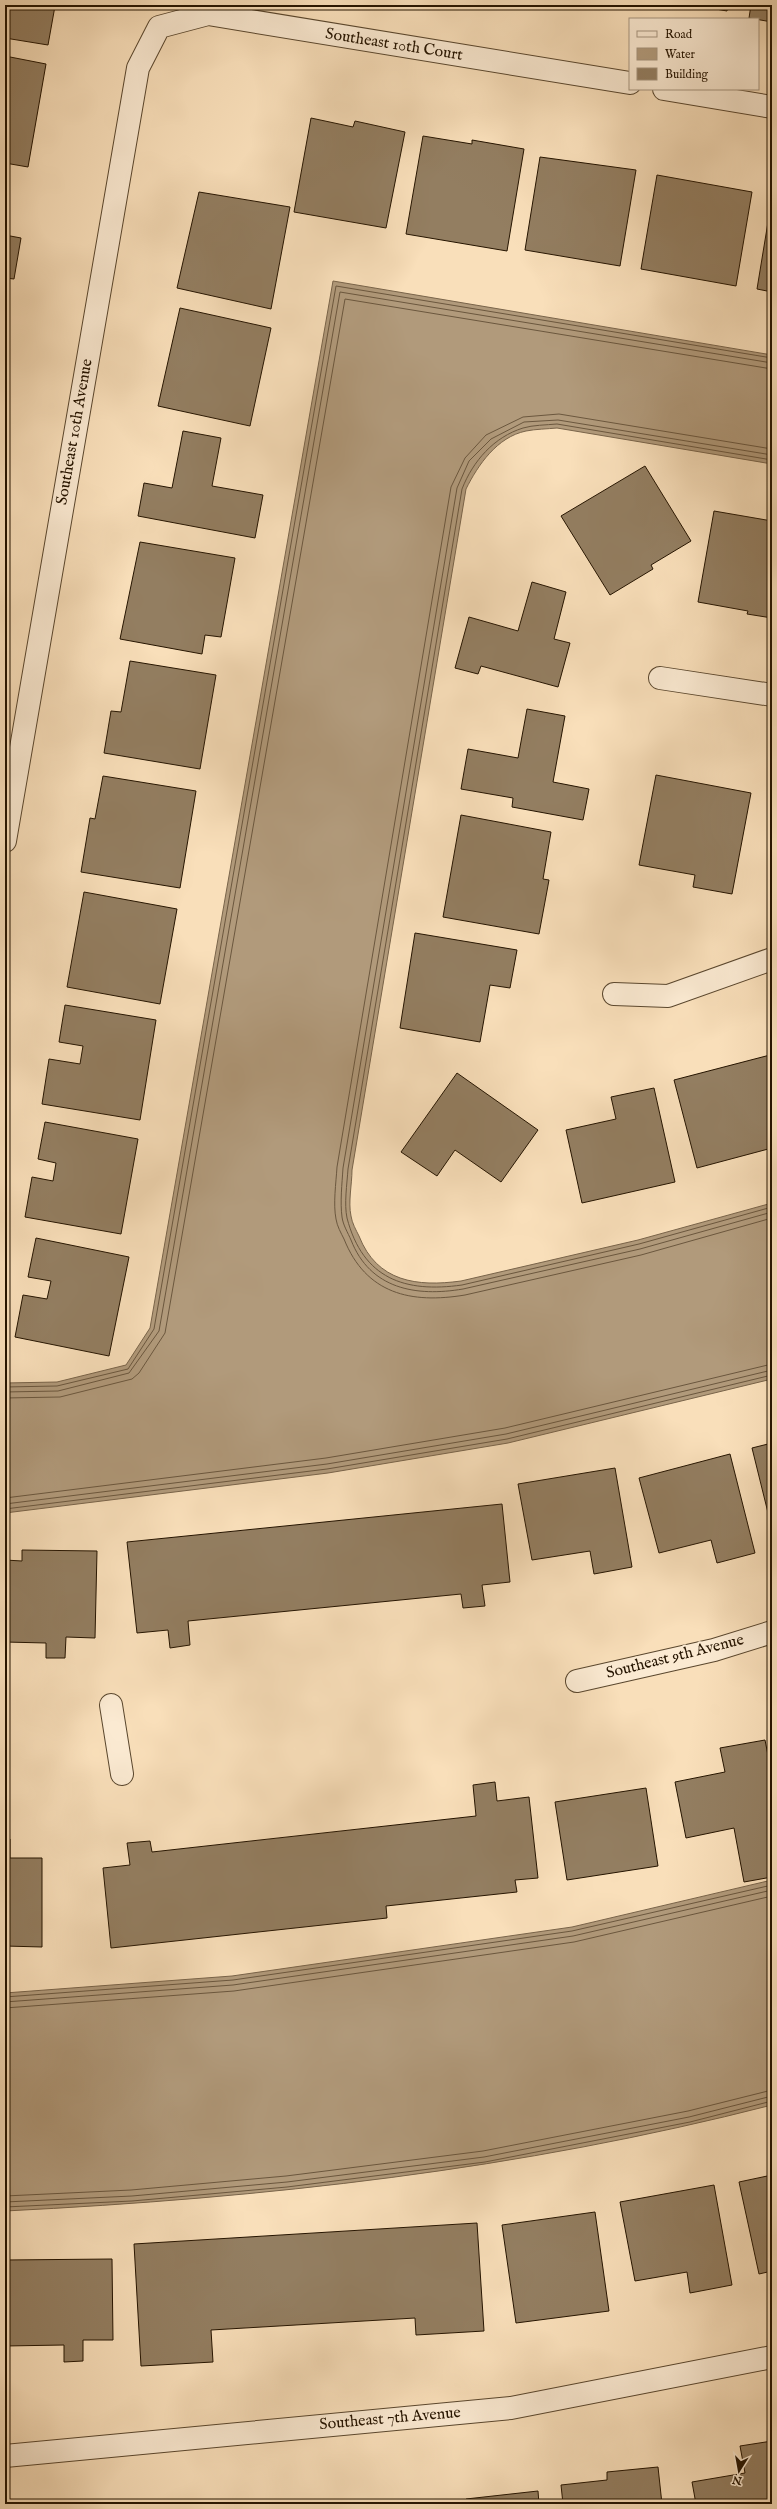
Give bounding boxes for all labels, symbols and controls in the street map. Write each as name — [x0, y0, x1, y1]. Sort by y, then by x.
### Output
legend — [629, 18, 759, 90]
street label: Southeast 10th Court — [324, 24, 465, 66]
text: Road — [665, 27, 693, 42]
text: Water — [665, 47, 696, 62]
text: Building — [665, 67, 709, 82]
street label: Southeast 10th Avenue — [52, 357, 98, 507]
street label: Southeast 9th Avenue — [604, 1630, 746, 1684]
street label: Southeast 7th Avenue — [319, 2403, 461, 2435]
north arrow — [719, 2451, 759, 2491]
text: N — [731, 2472, 744, 2488]

